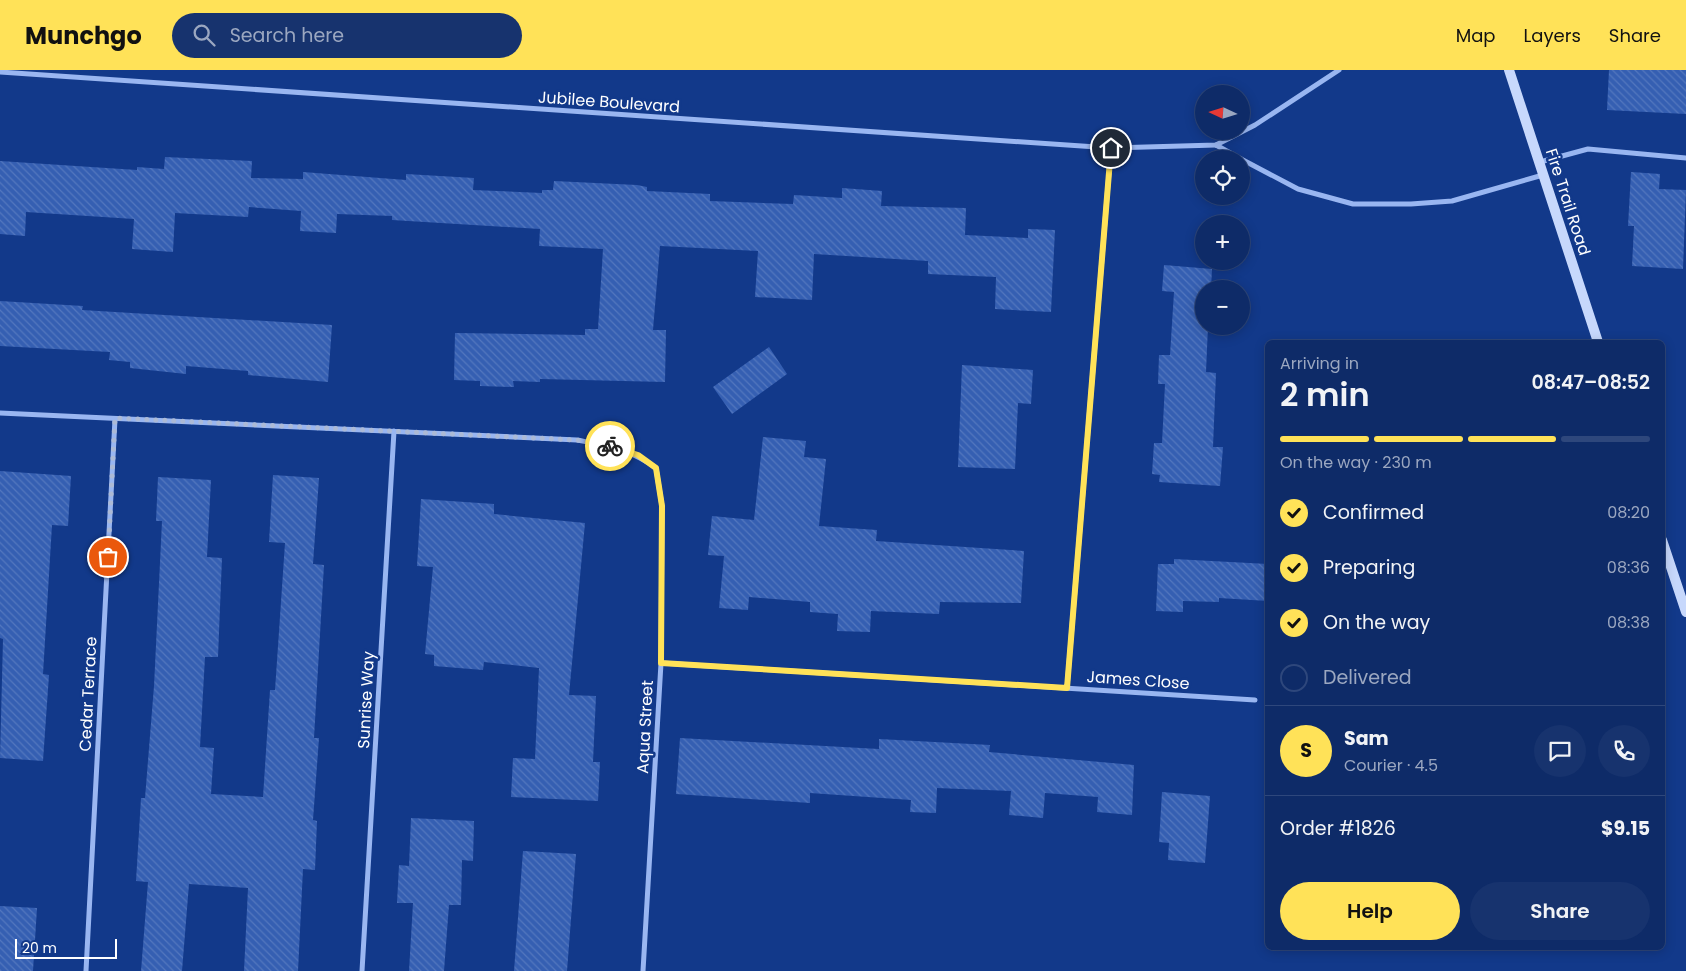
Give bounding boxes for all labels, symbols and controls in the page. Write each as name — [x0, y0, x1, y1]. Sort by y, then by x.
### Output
search box — [172, 13, 522, 58]
text: Munchgo — [25, 19, 142, 52]
icon: search — [190, 21, 218, 49]
text: Search here — [230, 22, 344, 49]
text: Map — [1456, 23, 1496, 48]
text: Layers — [1524, 23, 1581, 48]
text: Share — [1609, 23, 1661, 48]
north arrow — [1195, 85, 1250, 140]
map controls — [1195, 85, 1250, 335]
street label: Jubilee Boulevard — [537, 86, 681, 118]
pin — [1090, 127, 1132, 169]
icon: home — [1097, 134, 1125, 162]
street label: Fire Trail Road — [1540, 145, 1596, 259]
button: locate — [1195, 150, 1250, 205]
button: + — [1195, 215, 1250, 270]
button: − — [1195, 280, 1250, 335]
text: Arriving in — [1280, 352, 1359, 375]
text: 08:47–08:52 — [1532, 369, 1650, 396]
text: 2 min — [1280, 372, 1370, 417]
courier — [585, 421, 635, 471]
icon: bike — [596, 432, 624, 460]
text: On the way · 230 m — [1280, 451, 1432, 474]
icon: check — [1280, 499, 1308, 527]
text: Confirmed — [1323, 499, 1424, 526]
text: 08:20 — [1607, 501, 1650, 524]
pin — [87, 536, 129, 578]
icon: bag — [94, 543, 122, 571]
icon: check — [1280, 554, 1308, 582]
text: Preparing — [1323, 554, 1415, 581]
text: 08:36 — [1607, 556, 1650, 579]
icon: check — [1280, 609, 1308, 637]
text: On the way — [1323, 609, 1430, 636]
text: 08:38 — [1607, 611, 1650, 634]
street label: Cedar Terrace — [74, 636, 103, 752]
street label: Sunrise Way — [352, 651, 380, 749]
text: Delivered — [1323, 664, 1412, 691]
street label: James Close — [1086, 665, 1190, 695]
street label: Aqua Street — [631, 679, 659, 774]
text: Sam — [1344, 725, 1389, 752]
button: chat — [1534, 725, 1586, 777]
button: phone — [1598, 725, 1650, 777]
text: S — [1300, 737, 1312, 764]
text: Courier · 4.5 — [1344, 754, 1438, 777]
text: Order #1826 — [1280, 815, 1396, 842]
text: $9.15 — [1601, 815, 1650, 842]
button: Help — [1280, 882, 1460, 940]
button: Share — [1470, 882, 1650, 940]
scale bar — [15, 936, 118, 959]
text: 20 m — [22, 938, 57, 958]

